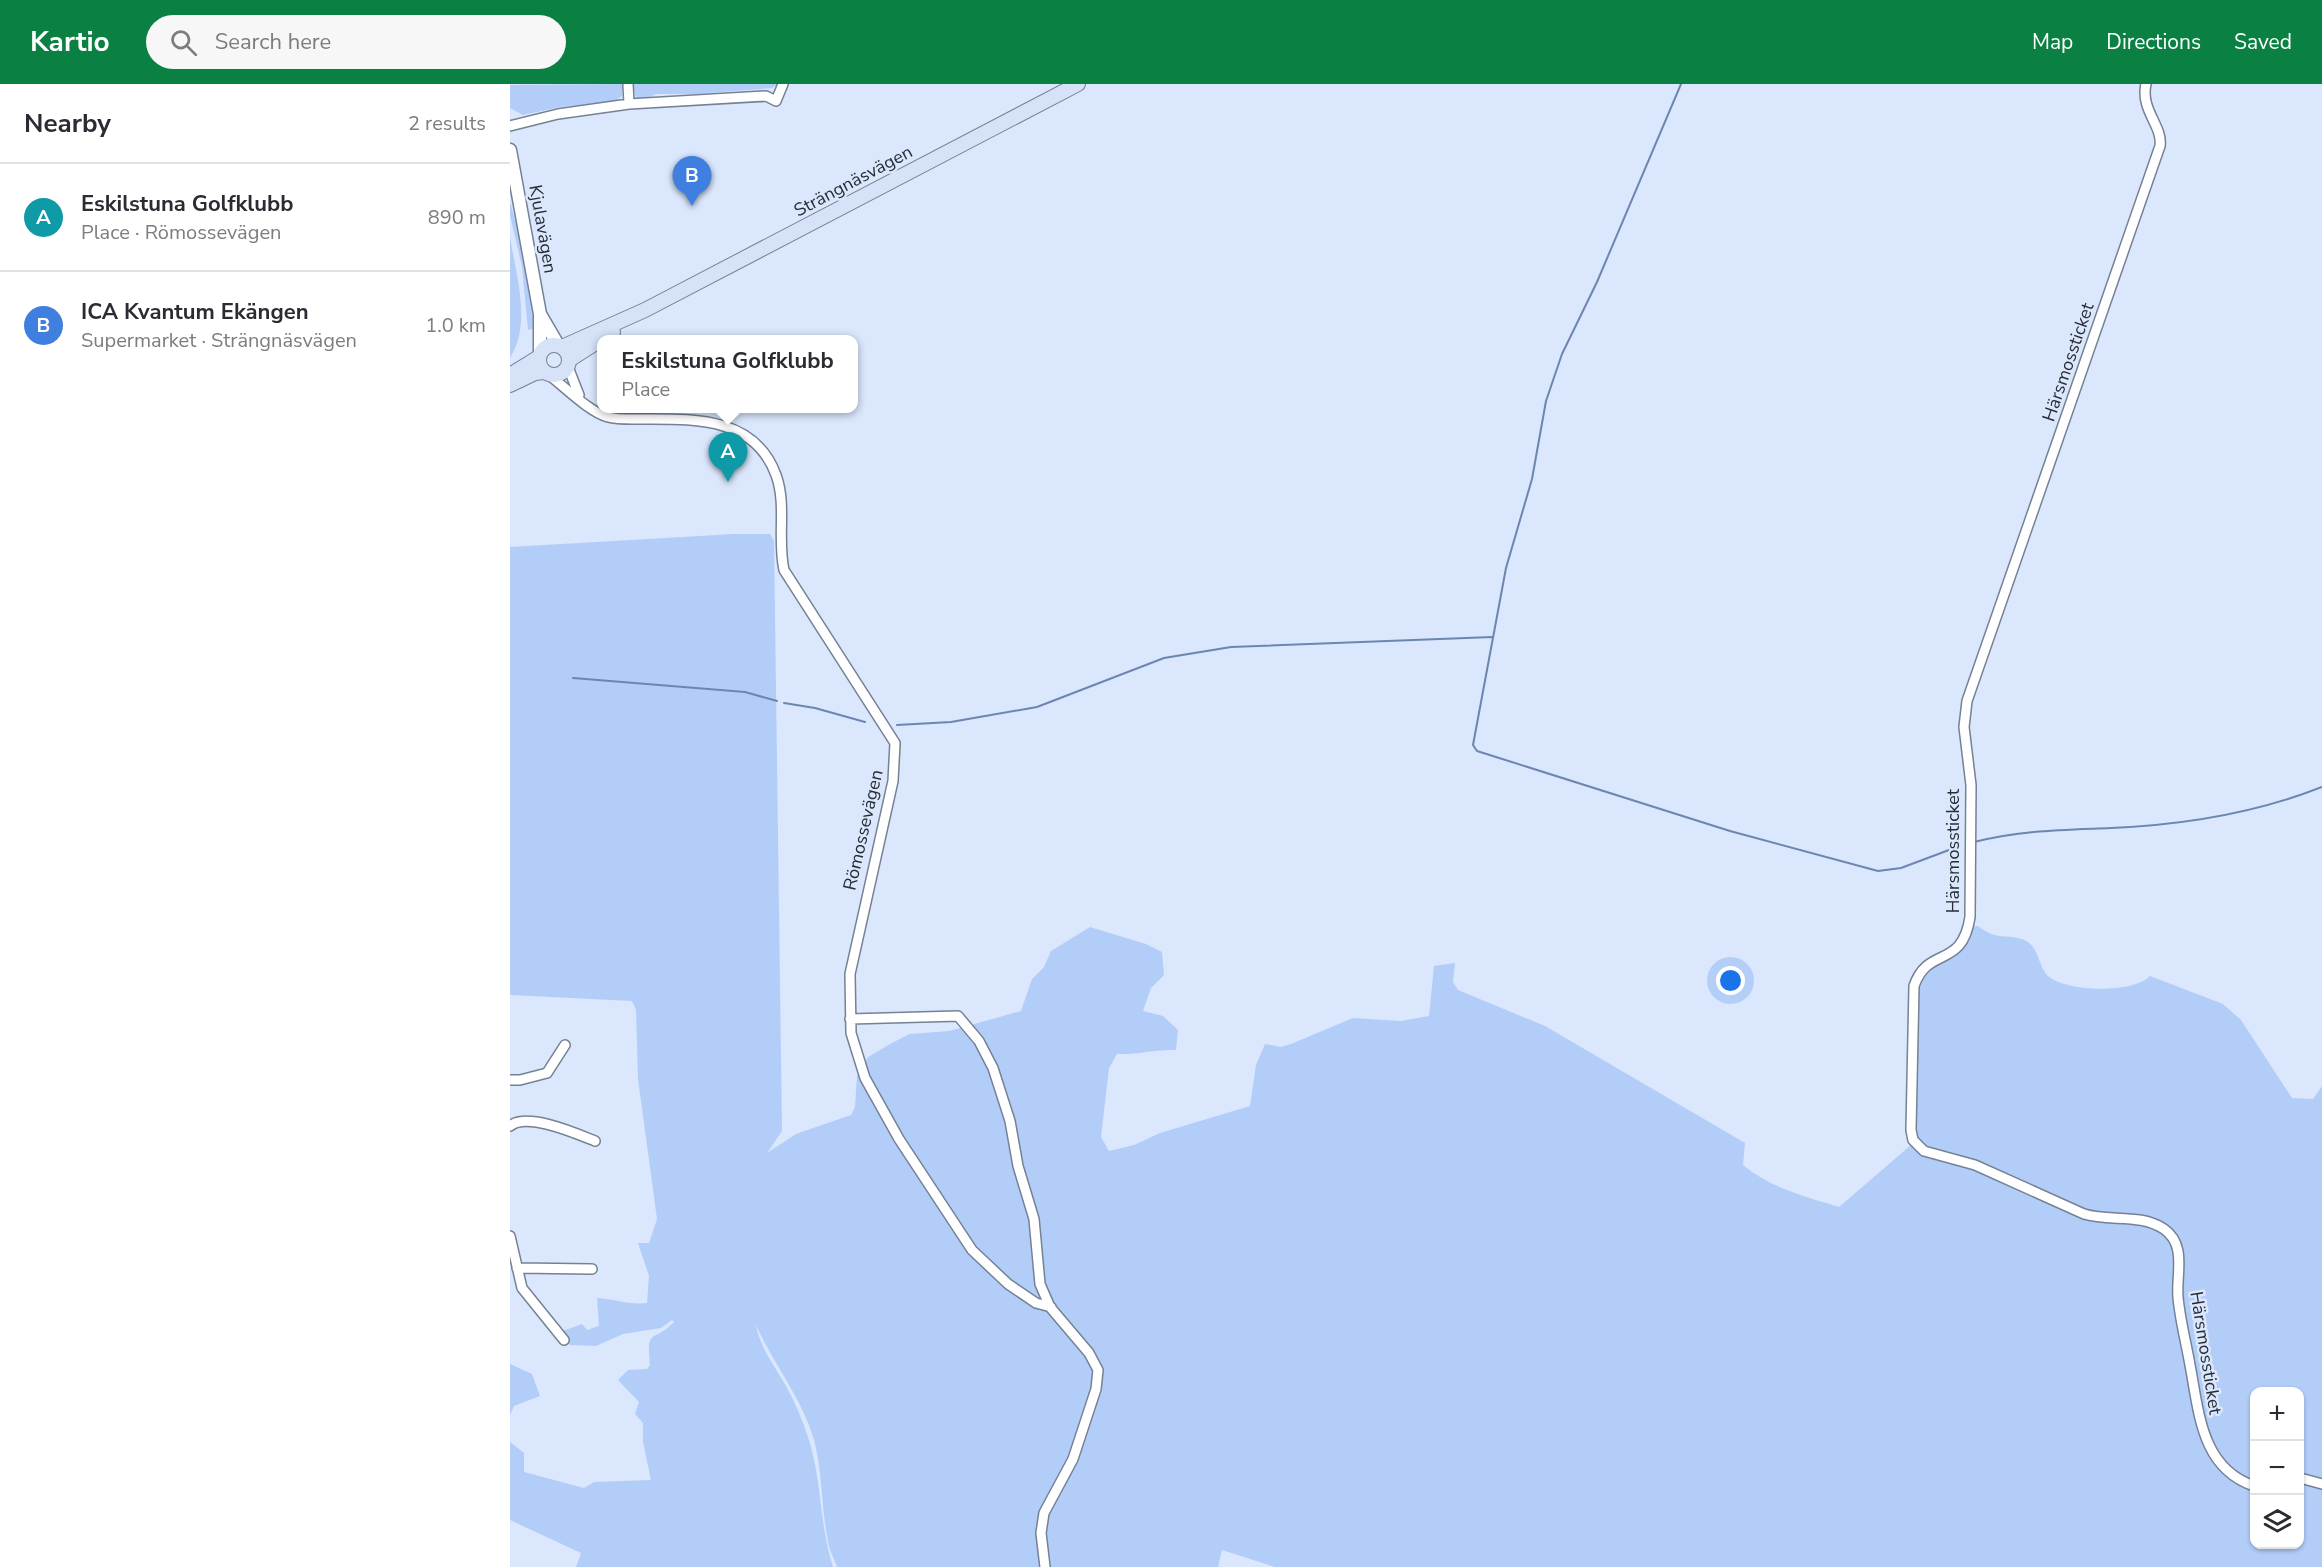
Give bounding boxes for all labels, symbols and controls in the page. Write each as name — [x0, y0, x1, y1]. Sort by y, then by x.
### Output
search box — [146, 15, 566, 69]
text: Kartio — [30, 23, 110, 61]
icon: search — [167, 26, 200, 59]
text: Search here — [215, 27, 331, 57]
text: Map — [2032, 28, 2073, 56]
text: Directions — [2106, 28, 2201, 56]
text: Saved — [2234, 28, 2292, 56]
text: Nearby — [24, 106, 111, 141]
text: 2 results — [408, 110, 486, 137]
street label: Strängnäsvägen — [789, 140, 917, 222]
pin: B — [672, 156, 711, 206]
street label: Kjulavägen — [523, 183, 563, 275]
text: Eskilstuna Golfklubb — [81, 189, 293, 219]
text: A — [36, 204, 51, 231]
text: 890 m — [428, 204, 486, 231]
text: Place · Römossevägen — [81, 219, 281, 246]
text: ICA Kvantum Ekängen — [81, 297, 309, 327]
street label: Härsmossticket — [2036, 299, 2100, 425]
text: B — [37, 312, 50, 339]
text: 1.0 km — [425, 312, 486, 339]
text: Supermarket · Strängnäsvägen — [81, 327, 357, 354]
popup — [597, 335, 858, 413]
text: Eskilstuna Golfklubb — [621, 346, 834, 376]
text: Place — [621, 376, 670, 403]
pin: A — [708, 432, 748, 482]
street label: Römossevägen — [837, 767, 889, 893]
street label: Härsmossticket — [1941, 788, 1965, 913]
your location — [1716, 966, 1745, 995]
street label: Härsmossticket — [2184, 1290, 2228, 1417]
map controls — [2250, 1387, 2304, 1549]
button: + — [2250, 1387, 2304, 1441]
button: − — [2250, 1441, 2304, 1495]
button: layers — [2250, 1495, 2304, 1549]

